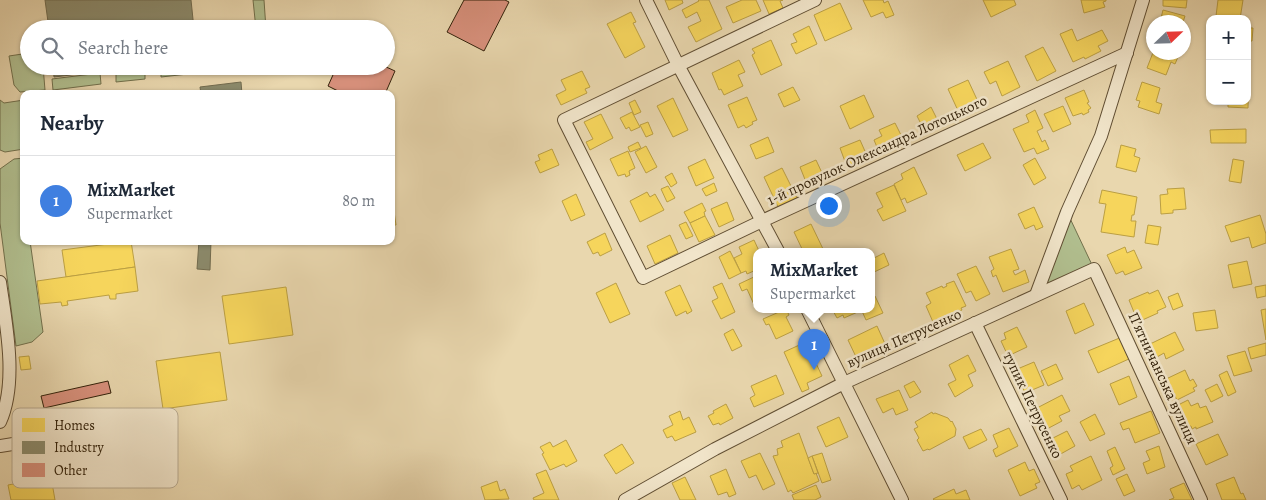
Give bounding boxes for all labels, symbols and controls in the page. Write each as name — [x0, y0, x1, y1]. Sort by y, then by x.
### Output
north arrow — [1146, 15, 1191, 60]
map controls — [1206, 15, 1251, 105]
button: + — [1206, 15, 1251, 60]
search box — [20, 20, 395, 75]
icon: search — [38, 34, 66, 62]
text: Search here — [78, 35, 168, 61]
button: − — [1206, 60, 1251, 105]
street label: 1-й провулок Олександра Лотоцького — [764, 90, 990, 210]
text: Nearby — [40, 109, 103, 137]
text: MixMarket — [87, 177, 175, 203]
text: 1 — [53, 190, 59, 212]
text: 80 m — [342, 190, 375, 212]
your location — [816, 193, 842, 219]
text: Supermarket — [87, 203, 173, 225]
popup — [753, 248, 875, 313]
text: MixMarket — [770, 257, 858, 283]
text: Supermarket — [770, 283, 856, 305]
street label: вулиця Петрусенко — [843, 304, 965, 372]
street label: Пʼятничанська вулиця — [1124, 309, 1202, 447]
pin: 1 — [798, 329, 830, 370]
street label: тупик Петрусенко — [998, 348, 1068, 462]
legend — [12, 408, 178, 488]
text: Homes — [54, 416, 95, 435]
text: Industry — [54, 438, 104, 457]
text: Other — [54, 461, 88, 480]

